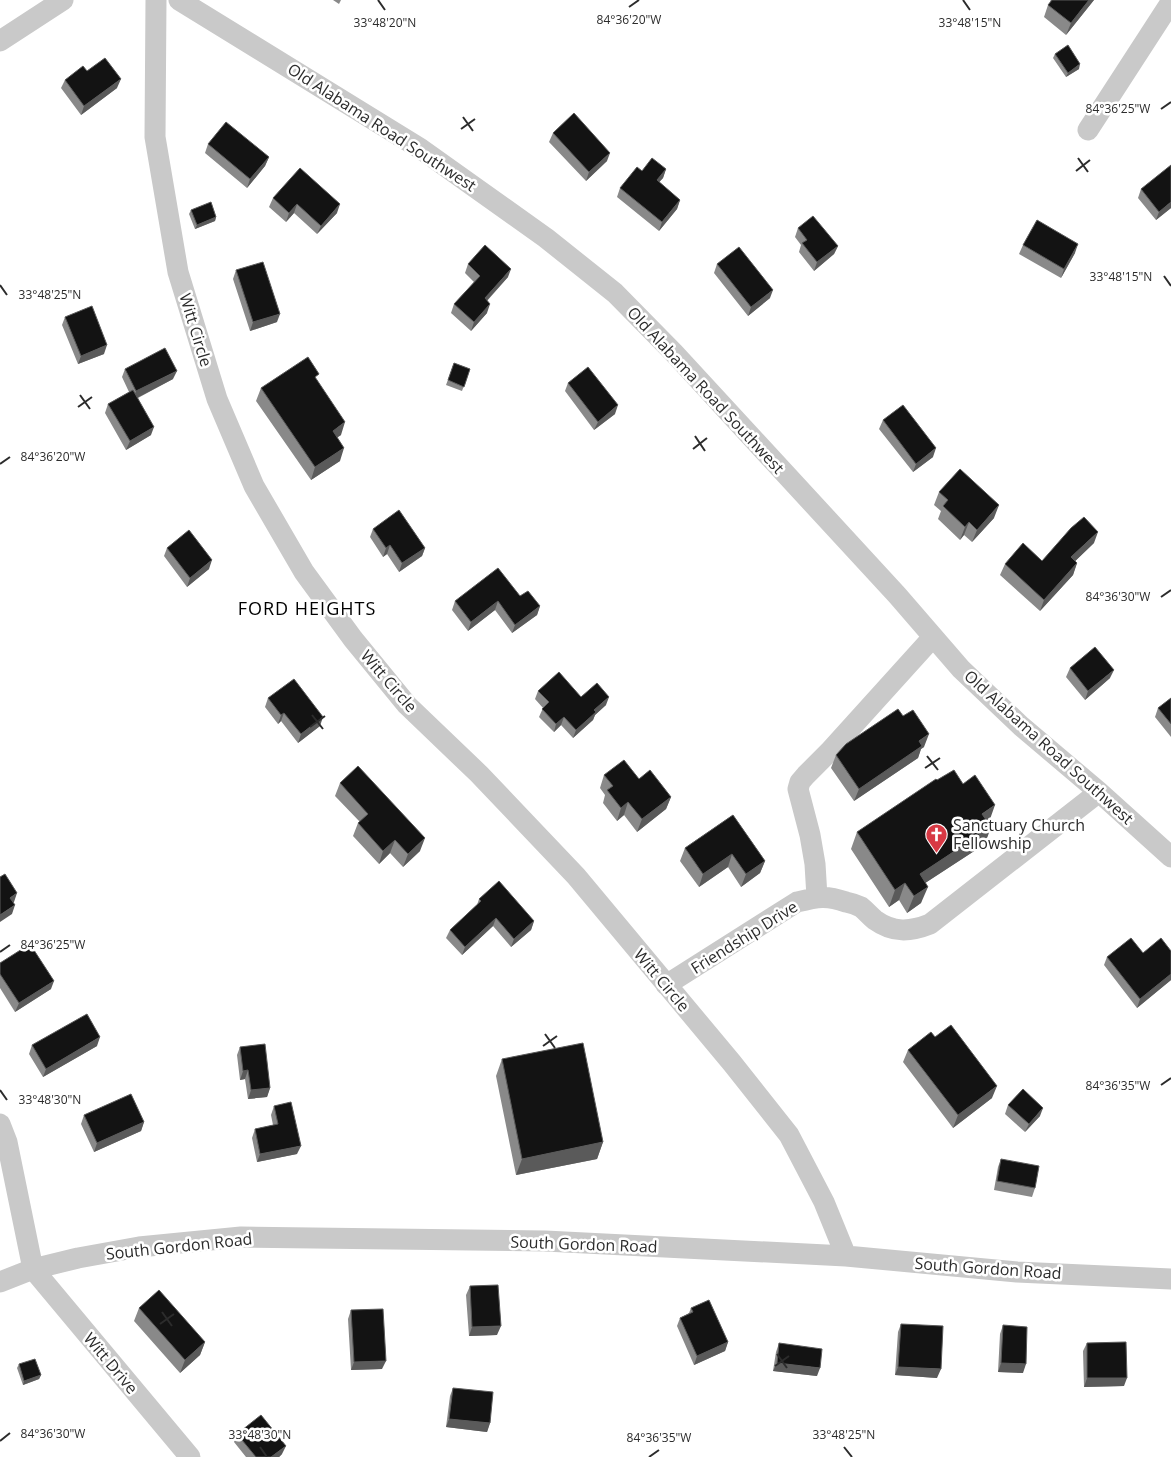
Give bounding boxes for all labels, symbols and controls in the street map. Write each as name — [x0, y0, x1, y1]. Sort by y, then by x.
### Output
text: 84°36'20"W — [597, 11, 661, 28]
text: 33°48'20"N — [354, 14, 416, 31]
text: 33°48'15"N — [939, 14, 1001, 31]
street label: Old Alabama Road Southwest — [283, 58, 481, 197]
text: 84°36'25"W — [1086, 100, 1150, 117]
text: 33°48'15"N — [1090, 268, 1152, 285]
text: 33°48'25"N — [19, 286, 81, 303]
street label: Witt Circle — [174, 291, 218, 369]
street label: Old Alabama Road Southwest — [623, 302, 790, 478]
text: 84°36'20"W — [21, 448, 85, 465]
text: 84°36'30"W — [1086, 588, 1150, 605]
district label: FORD HEIGHTS — [238, 596, 376, 620]
street label: Witt Circle — [356, 645, 422, 717]
street label: Old Alabama Road Southwest — [960, 665, 1139, 829]
place label: Sanctuary Church Fellowship — [953, 814, 1085, 854]
church icon: Sanctuary Church Fellowship — [925, 822, 949, 853]
street label: Friendship Drive — [686, 895, 802, 979]
text: 84°36'25"W — [21, 936, 85, 953]
street label: Witt Circle — [629, 944, 695, 1016]
text: 84°36'35"W — [1086, 1077, 1150, 1094]
text: 33°48'30"N — [19, 1091, 81, 1108]
street label: South Gordon Road — [105, 1227, 253, 1265]
street label: South Gordon Road — [510, 1230, 658, 1258]
street label: South Gordon Road — [914, 1252, 1062, 1284]
street label: Witt Drive — [79, 1328, 143, 1398]
text: 84°36'30"W — [21, 1425, 85, 1442]
text: 33°48'30"N — [229, 1426, 291, 1443]
text: 33°48'25"N — [813, 1426, 875, 1443]
text: 84°36'35"W — [627, 1429, 691, 1446]

